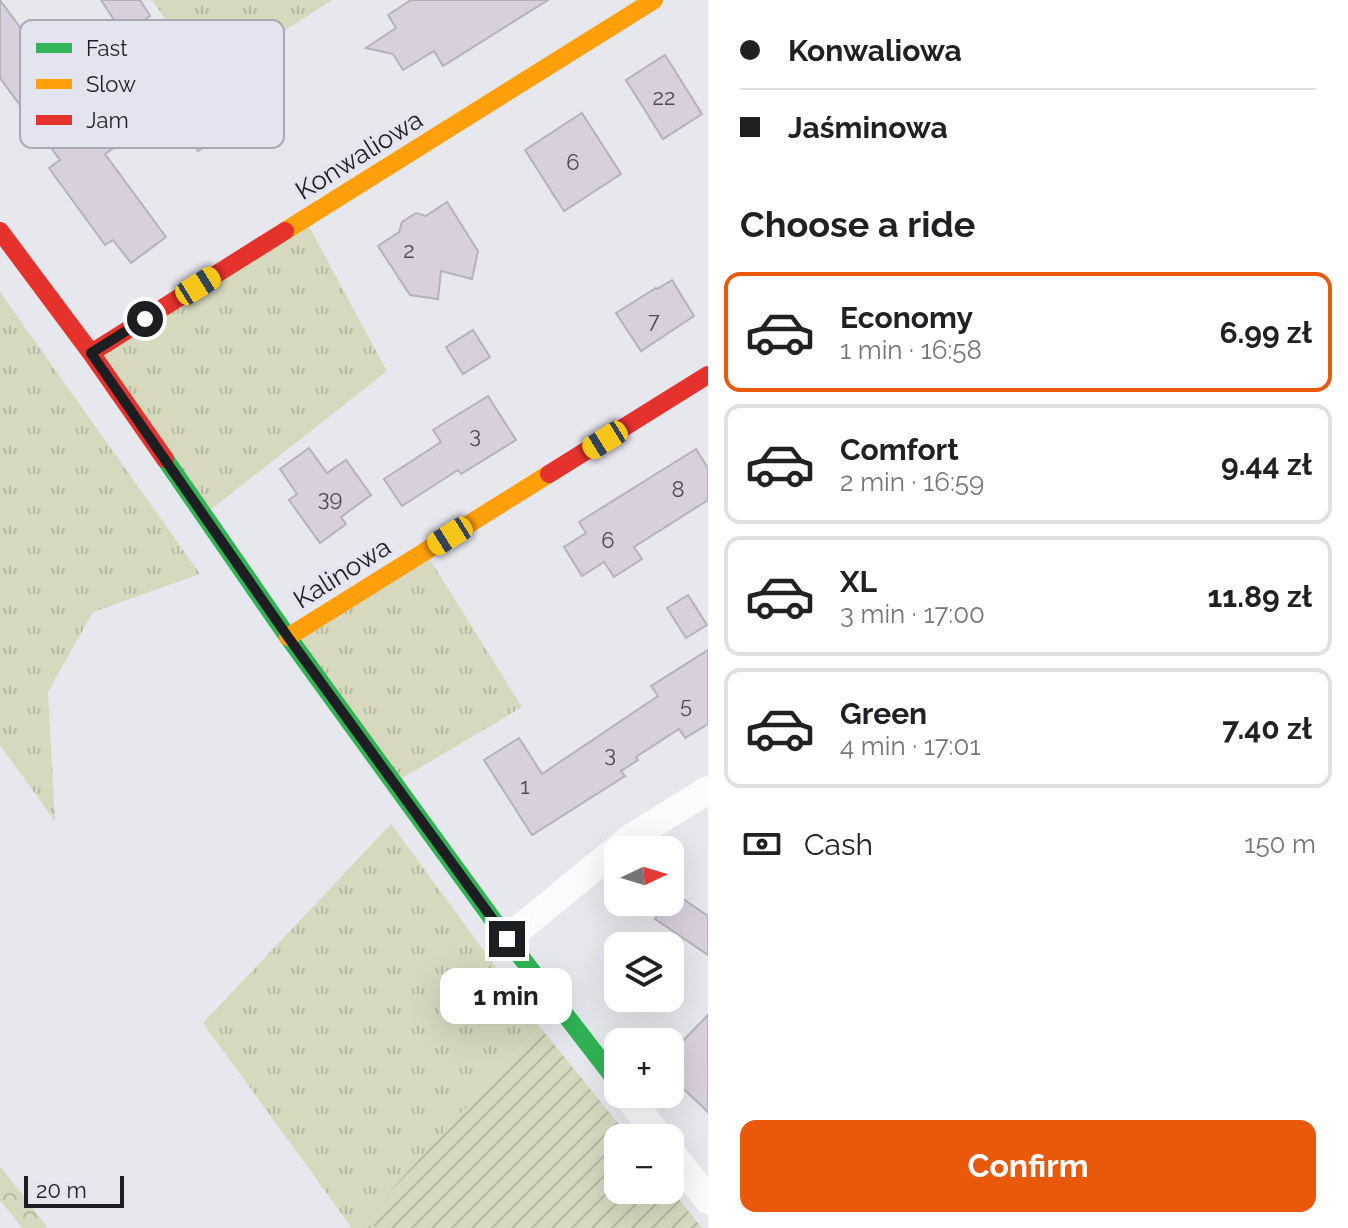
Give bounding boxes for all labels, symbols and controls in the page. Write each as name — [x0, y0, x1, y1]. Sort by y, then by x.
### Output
legend — [20, 20, 284, 148]
text: Konwaliowa — [788, 33, 962, 68]
text: Fast — [86, 35, 128, 61]
text: Slow — [86, 71, 136, 97]
house number: 22 — [653, 84, 675, 110]
street label: Konwaliowa — [290, 104, 428, 206]
text: Jam — [86, 107, 129, 133]
text: Jaśminowa — [788, 110, 948, 145]
house number: 6 — [566, 149, 580, 175]
text: Choose a ride — [740, 203, 975, 245]
house number: 2 — [403, 237, 415, 263]
car — [171, 263, 225, 309]
icon: car — [744, 296, 816, 368]
text: Economy — [840, 300, 973, 335]
route start — [127, 301, 163, 337]
house number: 7 — [648, 307, 660, 333]
text: 6.99 zł — [1219, 315, 1312, 350]
text: 1 min · 16:58 — [840, 335, 982, 365]
car — [578, 417, 632, 463]
house number: 3 — [469, 422, 481, 448]
icon: car — [744, 428, 816, 500]
text: Comfort — [840, 432, 959, 467]
text: 9.44 zł — [1221, 447, 1312, 482]
text: 2 min · 16:59 — [840, 467, 984, 497]
house number: 8 — [671, 476, 685, 502]
house number: 39 — [318, 485, 342, 511]
car — [423, 513, 477, 559]
house number: 6 — [601, 527, 615, 553]
street label: Kalinowa — [288, 531, 396, 615]
icon: car — [744, 560, 816, 632]
text: XL — [840, 564, 877, 599]
text: 11.89 zł — [1208, 579, 1312, 614]
text: 3 min · 17:00 — [840, 599, 985, 629]
house number: 5 — [680, 692, 692, 718]
icon: car — [744, 692, 816, 764]
text: Green — [840, 696, 927, 731]
text: 7.40 zł — [1222, 711, 1312, 746]
text: 4 min · 17:01 — [840, 731, 981, 761]
house number: 3 — [604, 741, 616, 767]
house number: 1 — [520, 773, 530, 799]
icon: cash — [740, 822, 784, 866]
text: Cash — [804, 827, 873, 862]
text: 150 m — [1244, 829, 1316, 859]
north arrow — [604, 836, 684, 916]
map controls — [604, 836, 684, 1204]
route end — [489, 921, 525, 957]
button: layers — [604, 932, 684, 1012]
callout: 1 min — [441, 967, 573, 1023]
text: 1 min — [473, 981, 539, 1011]
button: + — [604, 1028, 684, 1108]
button: Confirm — [740, 1120, 1316, 1212]
button: − — [604, 1124, 684, 1204]
scale bar — [24, 1172, 124, 1208]
text: 20 m — [36, 1177, 87, 1203]

